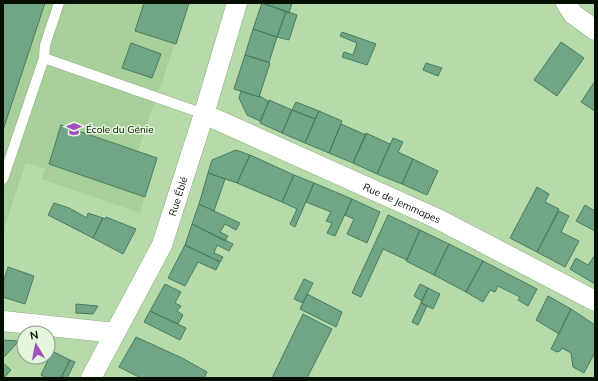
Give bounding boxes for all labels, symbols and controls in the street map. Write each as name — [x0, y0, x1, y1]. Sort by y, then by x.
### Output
school or university icon: École du Génie — [65, 120, 83, 138]
place label: École du Génie — [86, 123, 154, 136]
street label: Rue Éblé — [166, 175, 190, 218]
street label: Rue de Jemmapes — [361, 180, 443, 226]
north arrow — [16, 325, 56, 365]
text: N — [29, 328, 40, 343]

